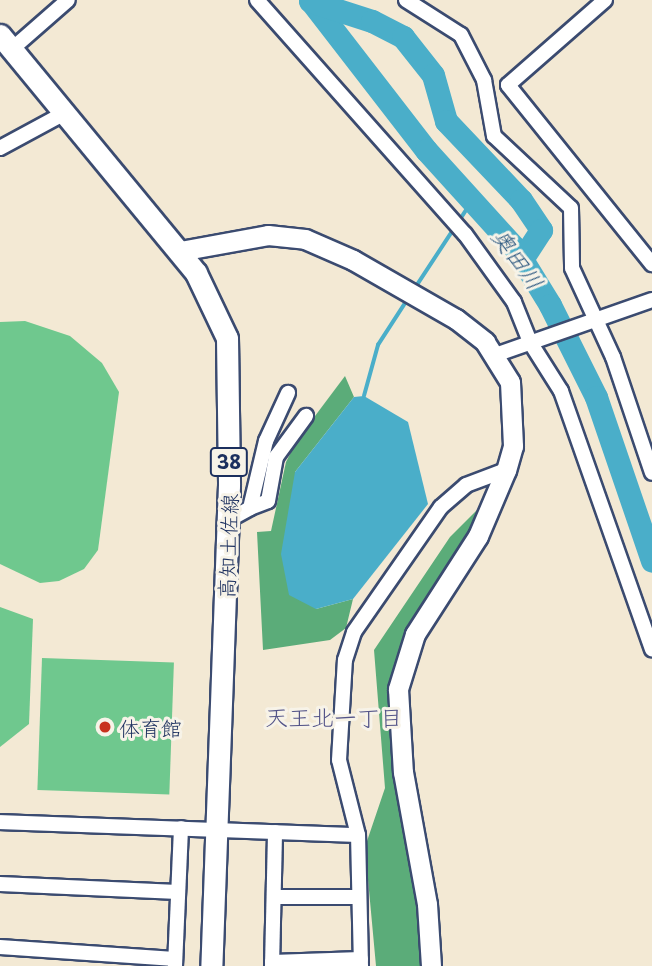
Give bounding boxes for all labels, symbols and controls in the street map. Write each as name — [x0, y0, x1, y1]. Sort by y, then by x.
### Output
water label: 奥田川 — [487, 223, 549, 295]
road number: 38 — [210, 446, 248, 477]
street label: 高知土佐線 — [213, 493, 241, 599]
district label: 天王北一丁目 — [265, 703, 403, 731]
place label: 体育館 — [119, 714, 182, 740]
marker: 体育館 — [97, 719, 113, 735]

